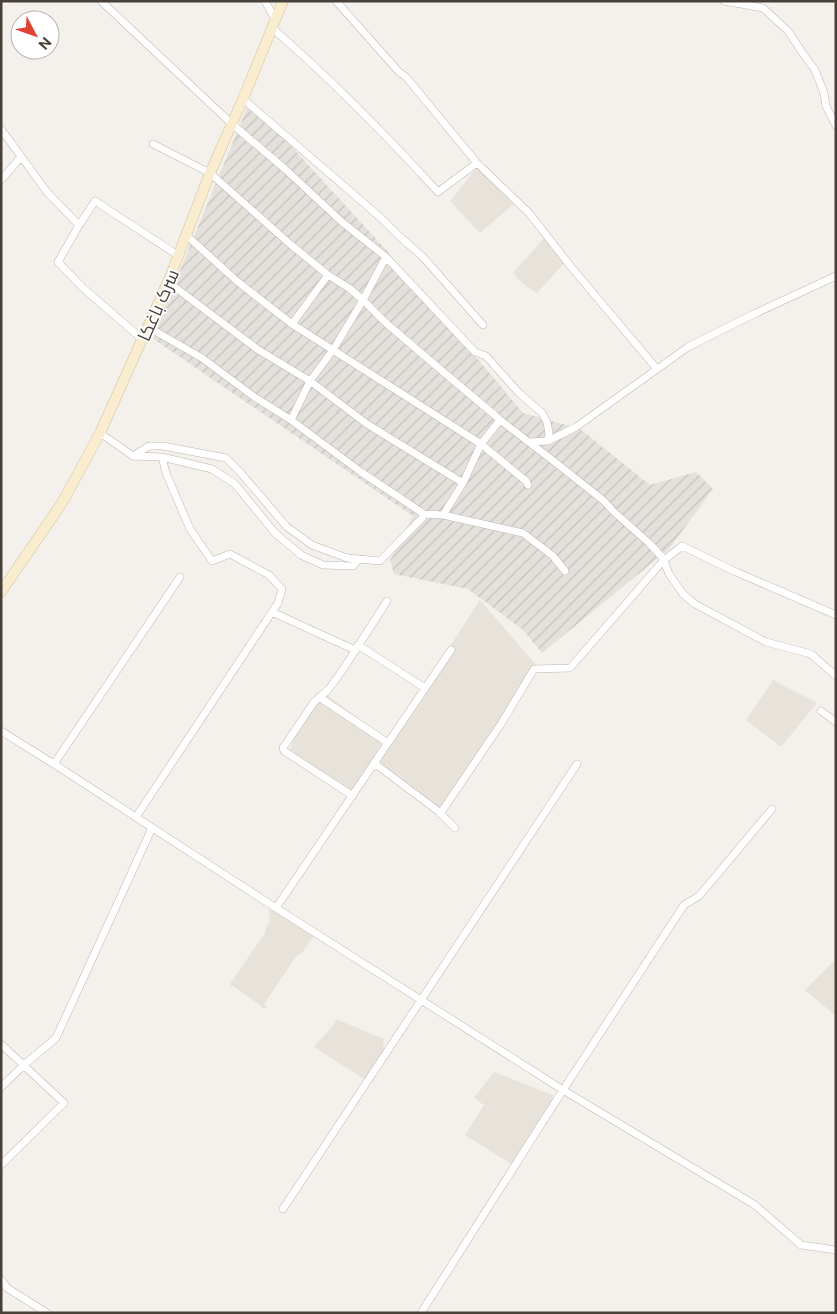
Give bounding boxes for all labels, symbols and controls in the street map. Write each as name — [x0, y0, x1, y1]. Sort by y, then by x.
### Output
north arrow — [10, 10, 60, 60]
text: N — [35, 34, 54, 53]
street label: سرک باغکا — [133, 266, 184, 345]

